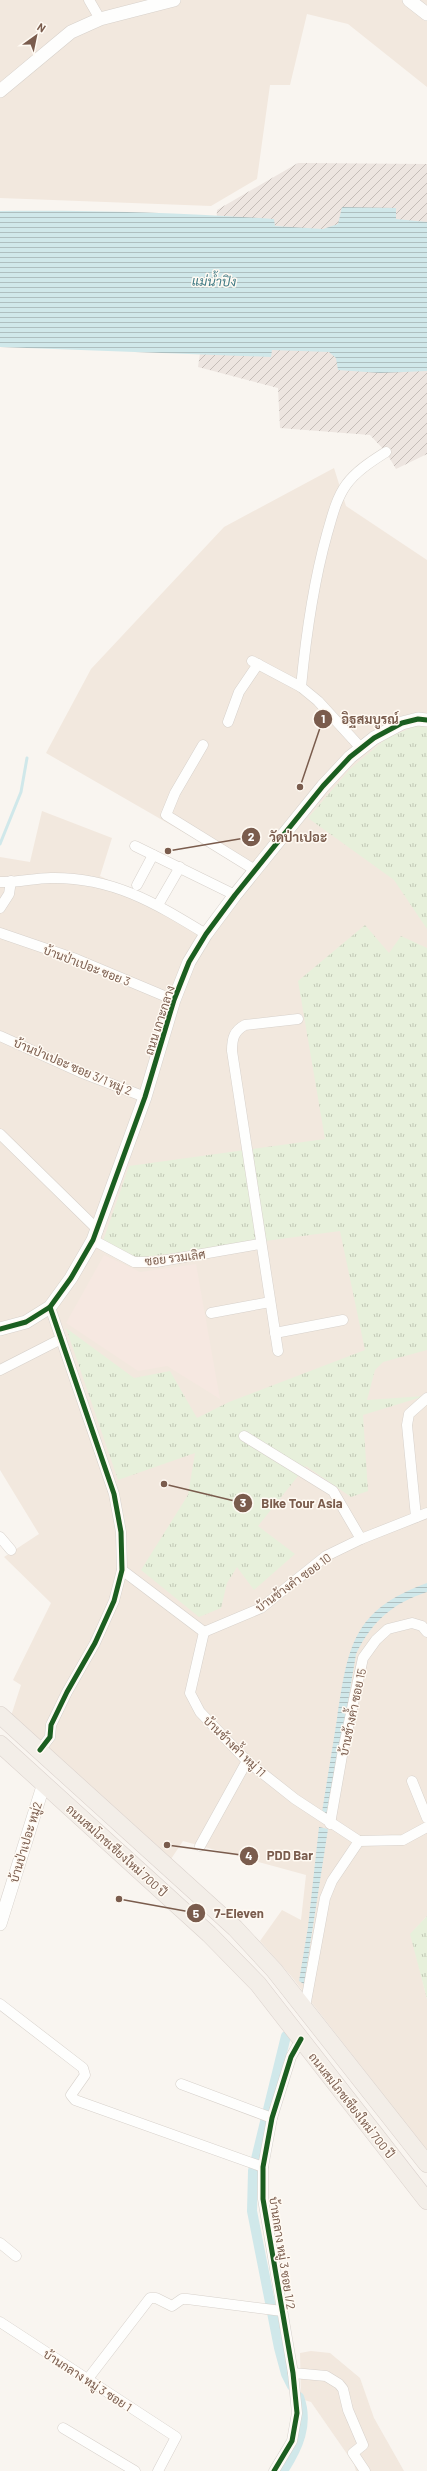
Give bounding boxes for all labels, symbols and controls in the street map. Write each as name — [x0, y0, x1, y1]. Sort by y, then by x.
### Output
north arrow — [16, 16, 56, 56]
text: N — [35, 20, 48, 35]
water label: แม่น้ำปิง — [192, 269, 237, 289]
callout: อิฐสมบูรณ์ — [313, 707, 407, 732]
text: อิฐสมบูรณ์ — [341, 710, 400, 730]
text: 1 — [321, 711, 325, 725]
callout: วัดป่าเปอะ — [241, 825, 335, 850]
text: 2 — [248, 829, 255, 843]
text: วัดป่าเปอะ — [269, 829, 327, 845]
street label: บ้านป่าเปอะ ซอย 3 — [41, 942, 133, 988]
street label: ถนน เกาะกลาง — [141, 983, 177, 1057]
street label: บ้านป่าเปอะ ซอย 3/1 หมู่ 2 — [11, 1035, 134, 1099]
street label: ซอย รวมเลิศ — [144, 1246, 206, 1268]
callout: Bike Tour Asia — [233, 1491, 351, 1516]
text: 3 — [240, 1495, 246, 1509]
text: Bike Tour Asia — [261, 1495, 343, 1511]
street label: บ้านช้างคำ ซอย 10 — [253, 1550, 333, 1614]
street label: บ้านช้างค้ำ ซอย 15 — [333, 1666, 368, 1757]
street label: บ้านช้างค้ำ หมู่ 11 — [200, 1711, 271, 1781]
street label: บ้านป่าเปอะ หมู่2 — [6, 1800, 46, 1885]
street label: ถนนสมโภชเชียงใหม่ 700 ปี — [64, 1801, 170, 1899]
callout: PDD Bar — [239, 1843, 321, 1868]
text: PDD Bar — [267, 1847, 313, 1863]
text: 4 — [245, 1848, 253, 1862]
callout: 7-Eleven — [186, 1901, 272, 1926]
text: 7-Eleven — [214, 1905, 264, 1921]
text: 5 — [193, 1906, 200, 1920]
street label: ถนนสมโภชเชียงใหม่ 700 ปี — [306, 2049, 398, 2161]
street label: บ้านกลาง หมู่ 3 ซอย 1/2 — [265, 2196, 299, 2311]
street label: บ้านกลาง หมู่ 3 ซอย 1 — [40, 2346, 135, 2415]

